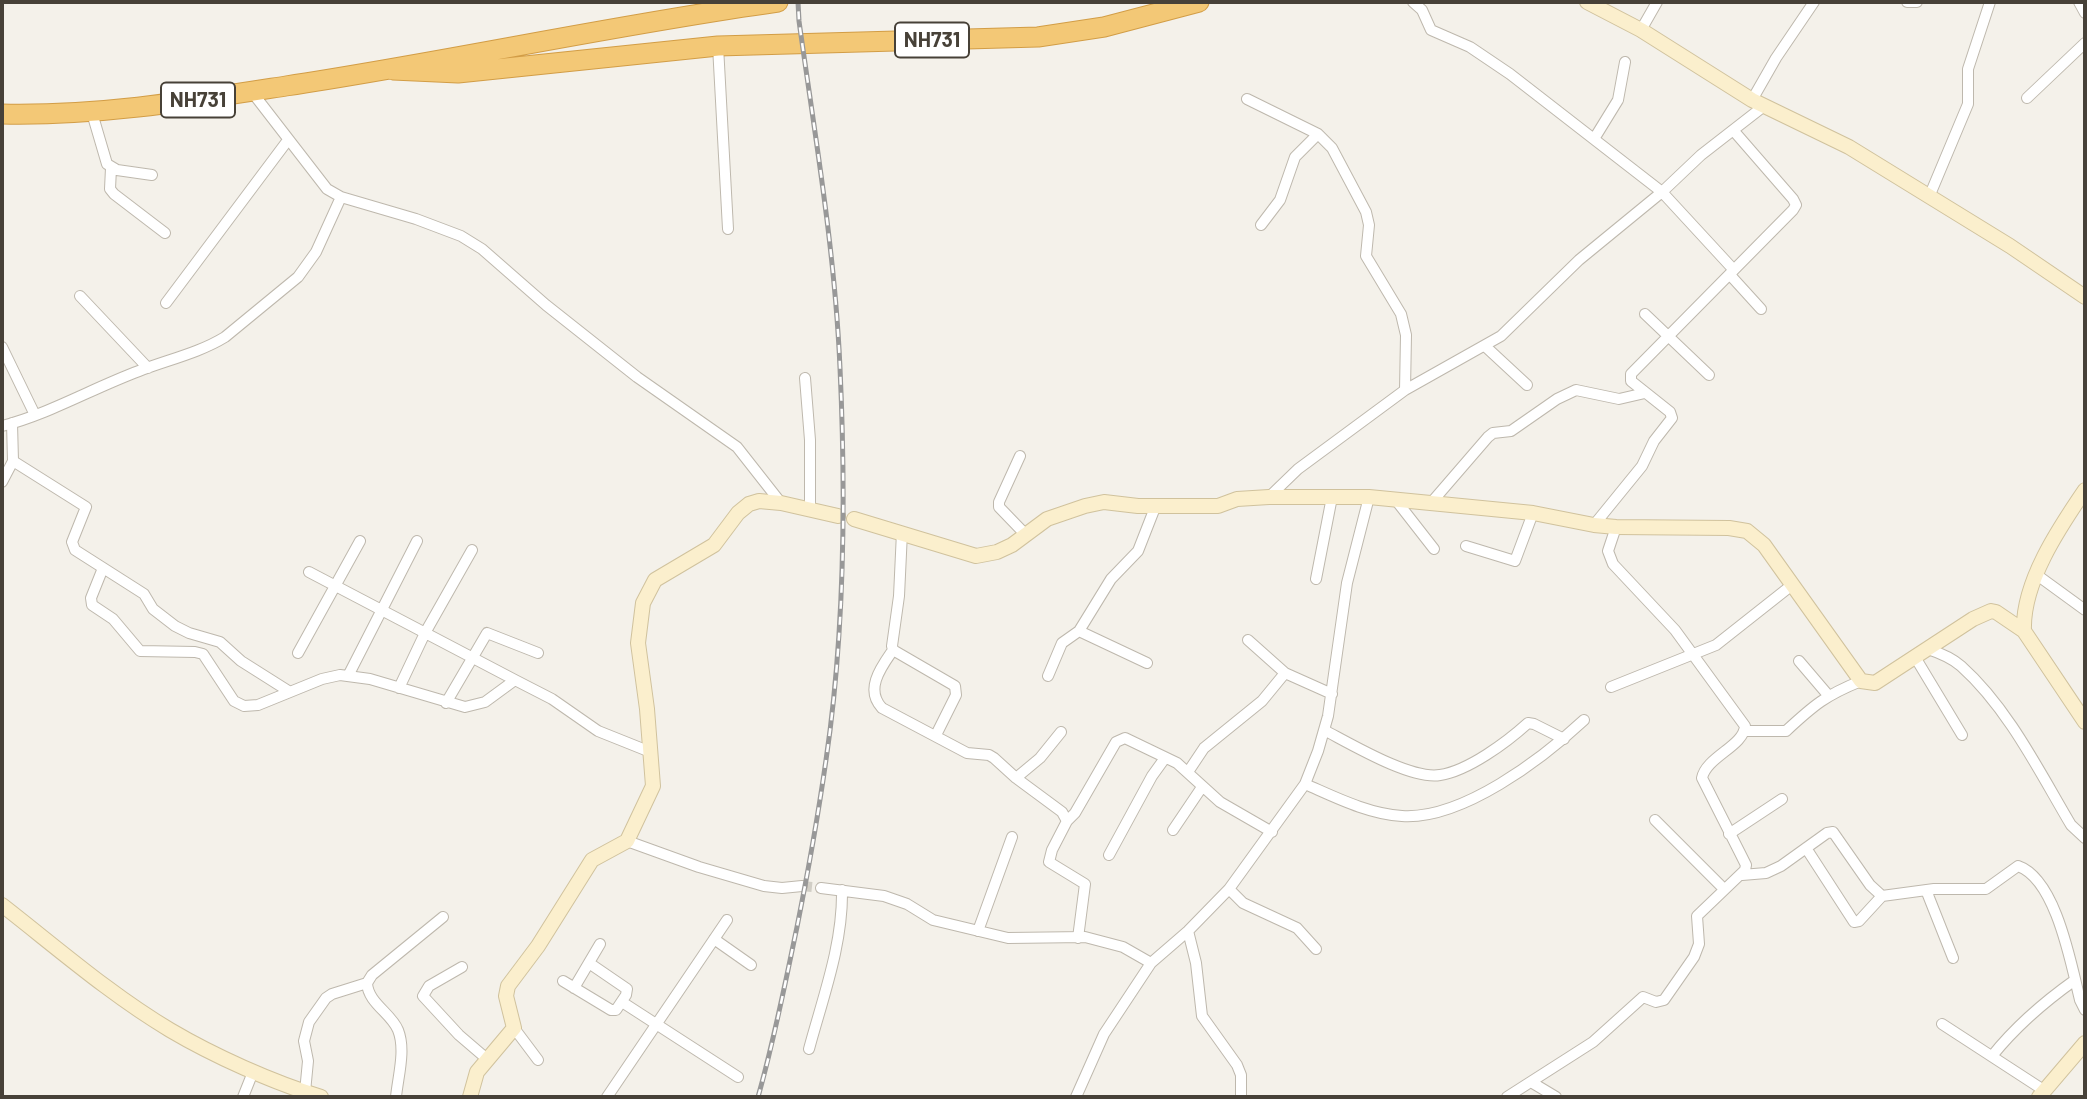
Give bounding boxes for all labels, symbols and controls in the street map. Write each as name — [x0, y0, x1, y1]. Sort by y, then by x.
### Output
road number: NH731 — [895, 22, 969, 58]
road number: NH731 — [161, 82, 235, 118]

